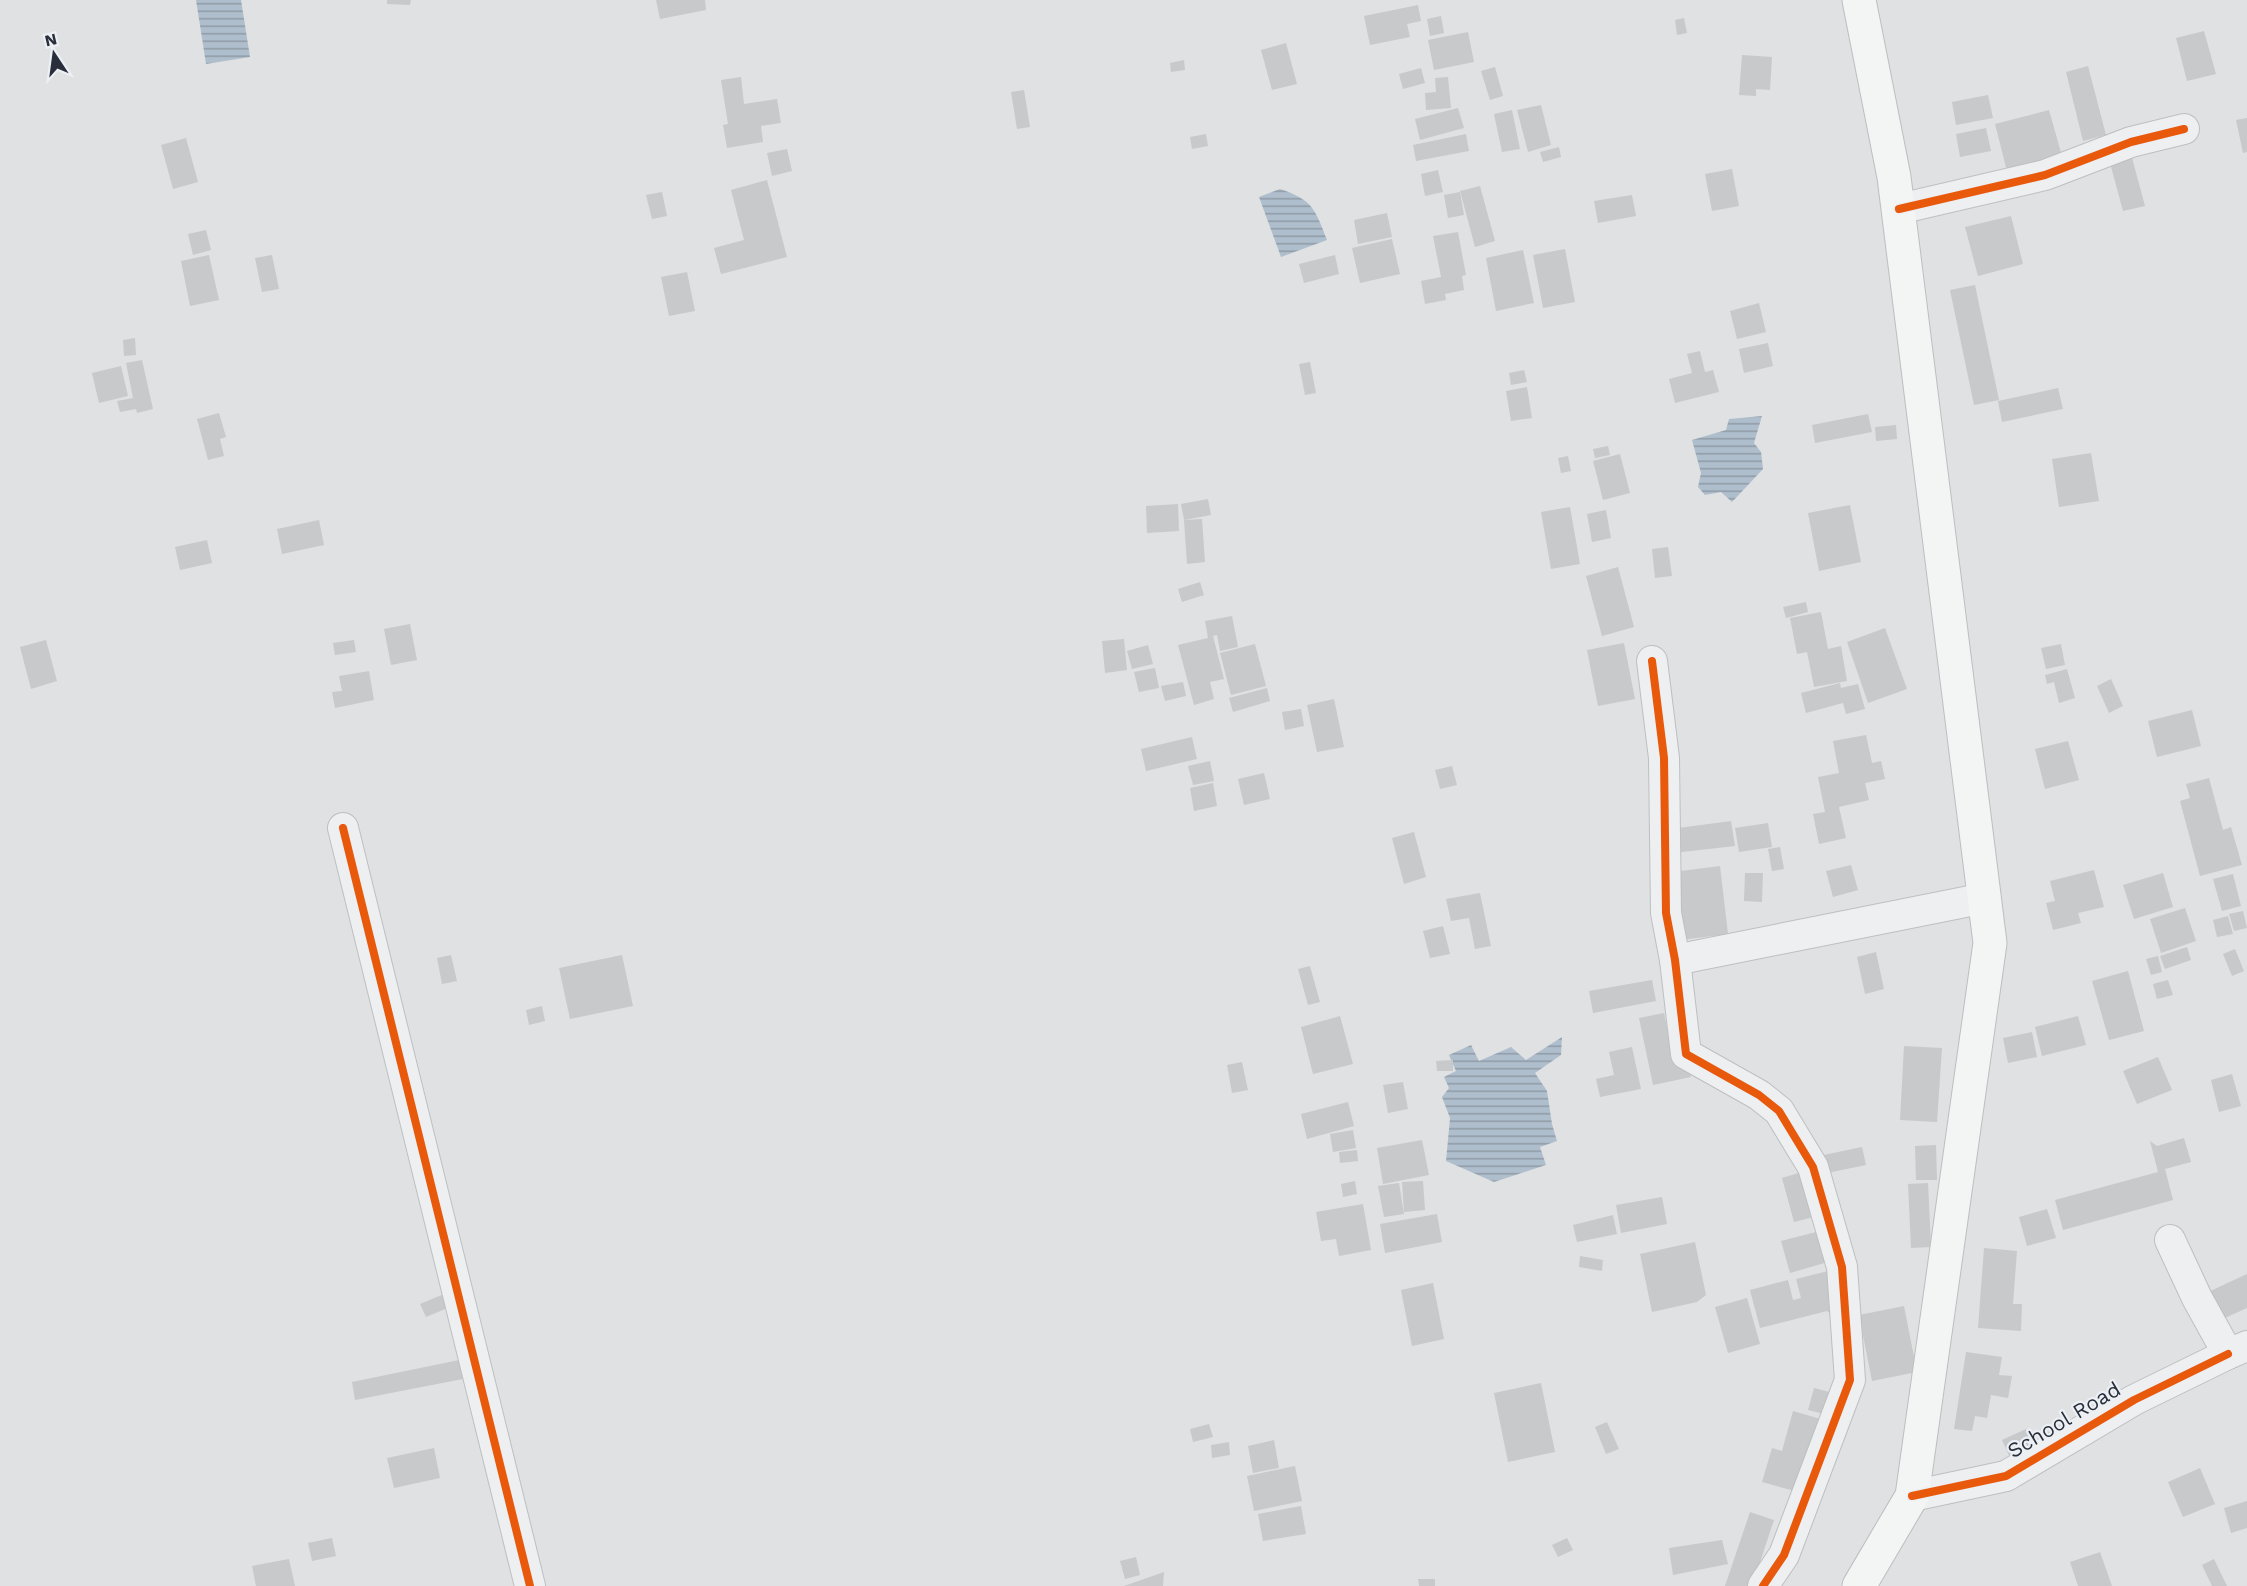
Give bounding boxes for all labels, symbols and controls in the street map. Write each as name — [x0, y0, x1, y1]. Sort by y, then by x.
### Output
north arrow — [24, 24, 84, 84]
text: N — [43, 29, 59, 50]
street label: School Road — [2003, 1376, 2125, 1463]

